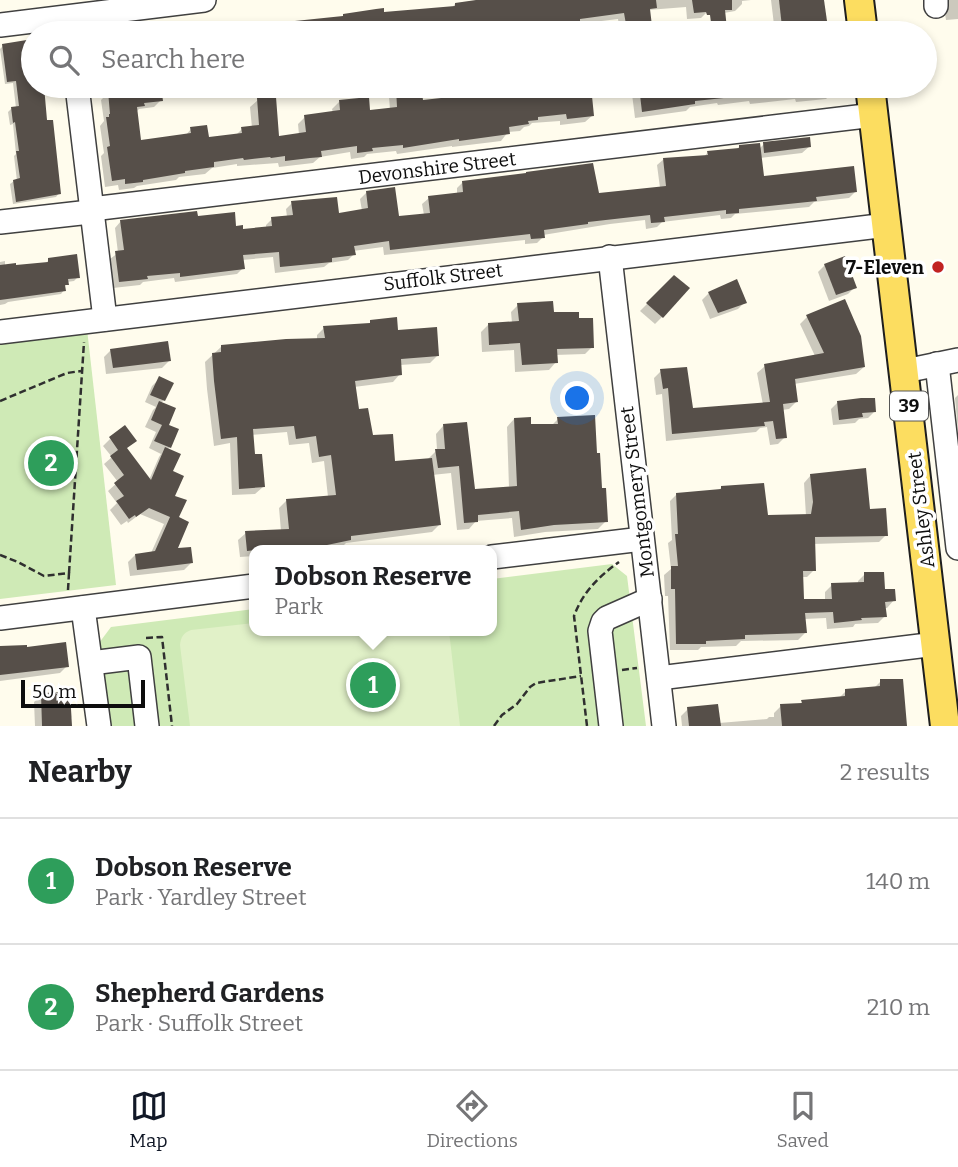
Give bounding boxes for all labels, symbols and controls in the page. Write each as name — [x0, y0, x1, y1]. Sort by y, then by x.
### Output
search box — [21, 21, 937, 98]
icon: search — [45, 41, 83, 79]
text: Search here — [101, 44, 245, 75]
street label: Devonshire Street — [357, 147, 517, 189]
place label: 7-Eleven — [846, 256, 925, 279]
street label: Suffolk Street — [382, 258, 504, 296]
marker: 7-Eleven — [930, 259, 946, 275]
your location — [560, 381, 594, 415]
road number: 39 — [890, 392, 928, 420]
street label: Montgomery Street — [615, 405, 659, 579]
pin: 2 — [28, 437, 74, 489]
street label: Ashley Street — [902, 450, 940, 569]
popup — [249, 545, 497, 636]
text: Dobson Reserve — [275, 561, 471, 592]
text: Park — [275, 592, 323, 620]
pin: 1 — [350, 659, 396, 711]
scale bar — [21, 677, 145, 709]
text: 50 m — [32, 680, 76, 703]
text: Nearby — [28, 754, 132, 790]
text: 2 results — [840, 758, 930, 786]
text: Dobson Reserve — [95, 852, 292, 883]
text: 1 — [46, 867, 56, 895]
text: 140 m — [866, 867, 930, 895]
text: Park · Yardley Street — [95, 883, 307, 911]
text: Shepherd Gardens — [95, 978, 324, 1009]
text: 2 — [45, 993, 57, 1021]
text: 210 m — [867, 993, 930, 1021]
text: Park · Suffolk Street — [95, 1009, 303, 1037]
tab: Map — [129, 1087, 168, 1152]
tab: Directions — [426, 1087, 518, 1152]
tab: Saved — [776, 1087, 829, 1152]

